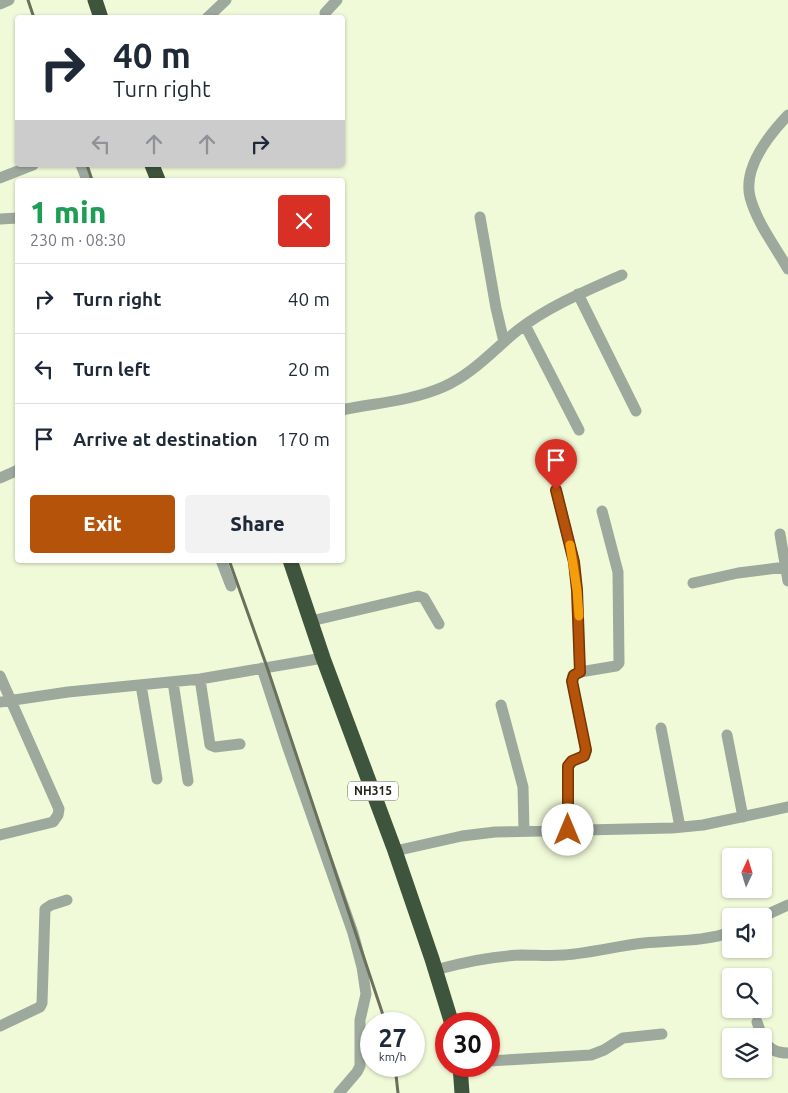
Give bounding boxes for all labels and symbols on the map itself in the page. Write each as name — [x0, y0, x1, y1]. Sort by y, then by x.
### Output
pin — [535, 439, 577, 490]
road number: NH315 — [348, 781, 398, 800]
position arrow — [541, 803, 593, 855]
north arrow — [722, 848, 772, 898]
speed limit sign: 30 — [435, 1012, 500, 1077]

